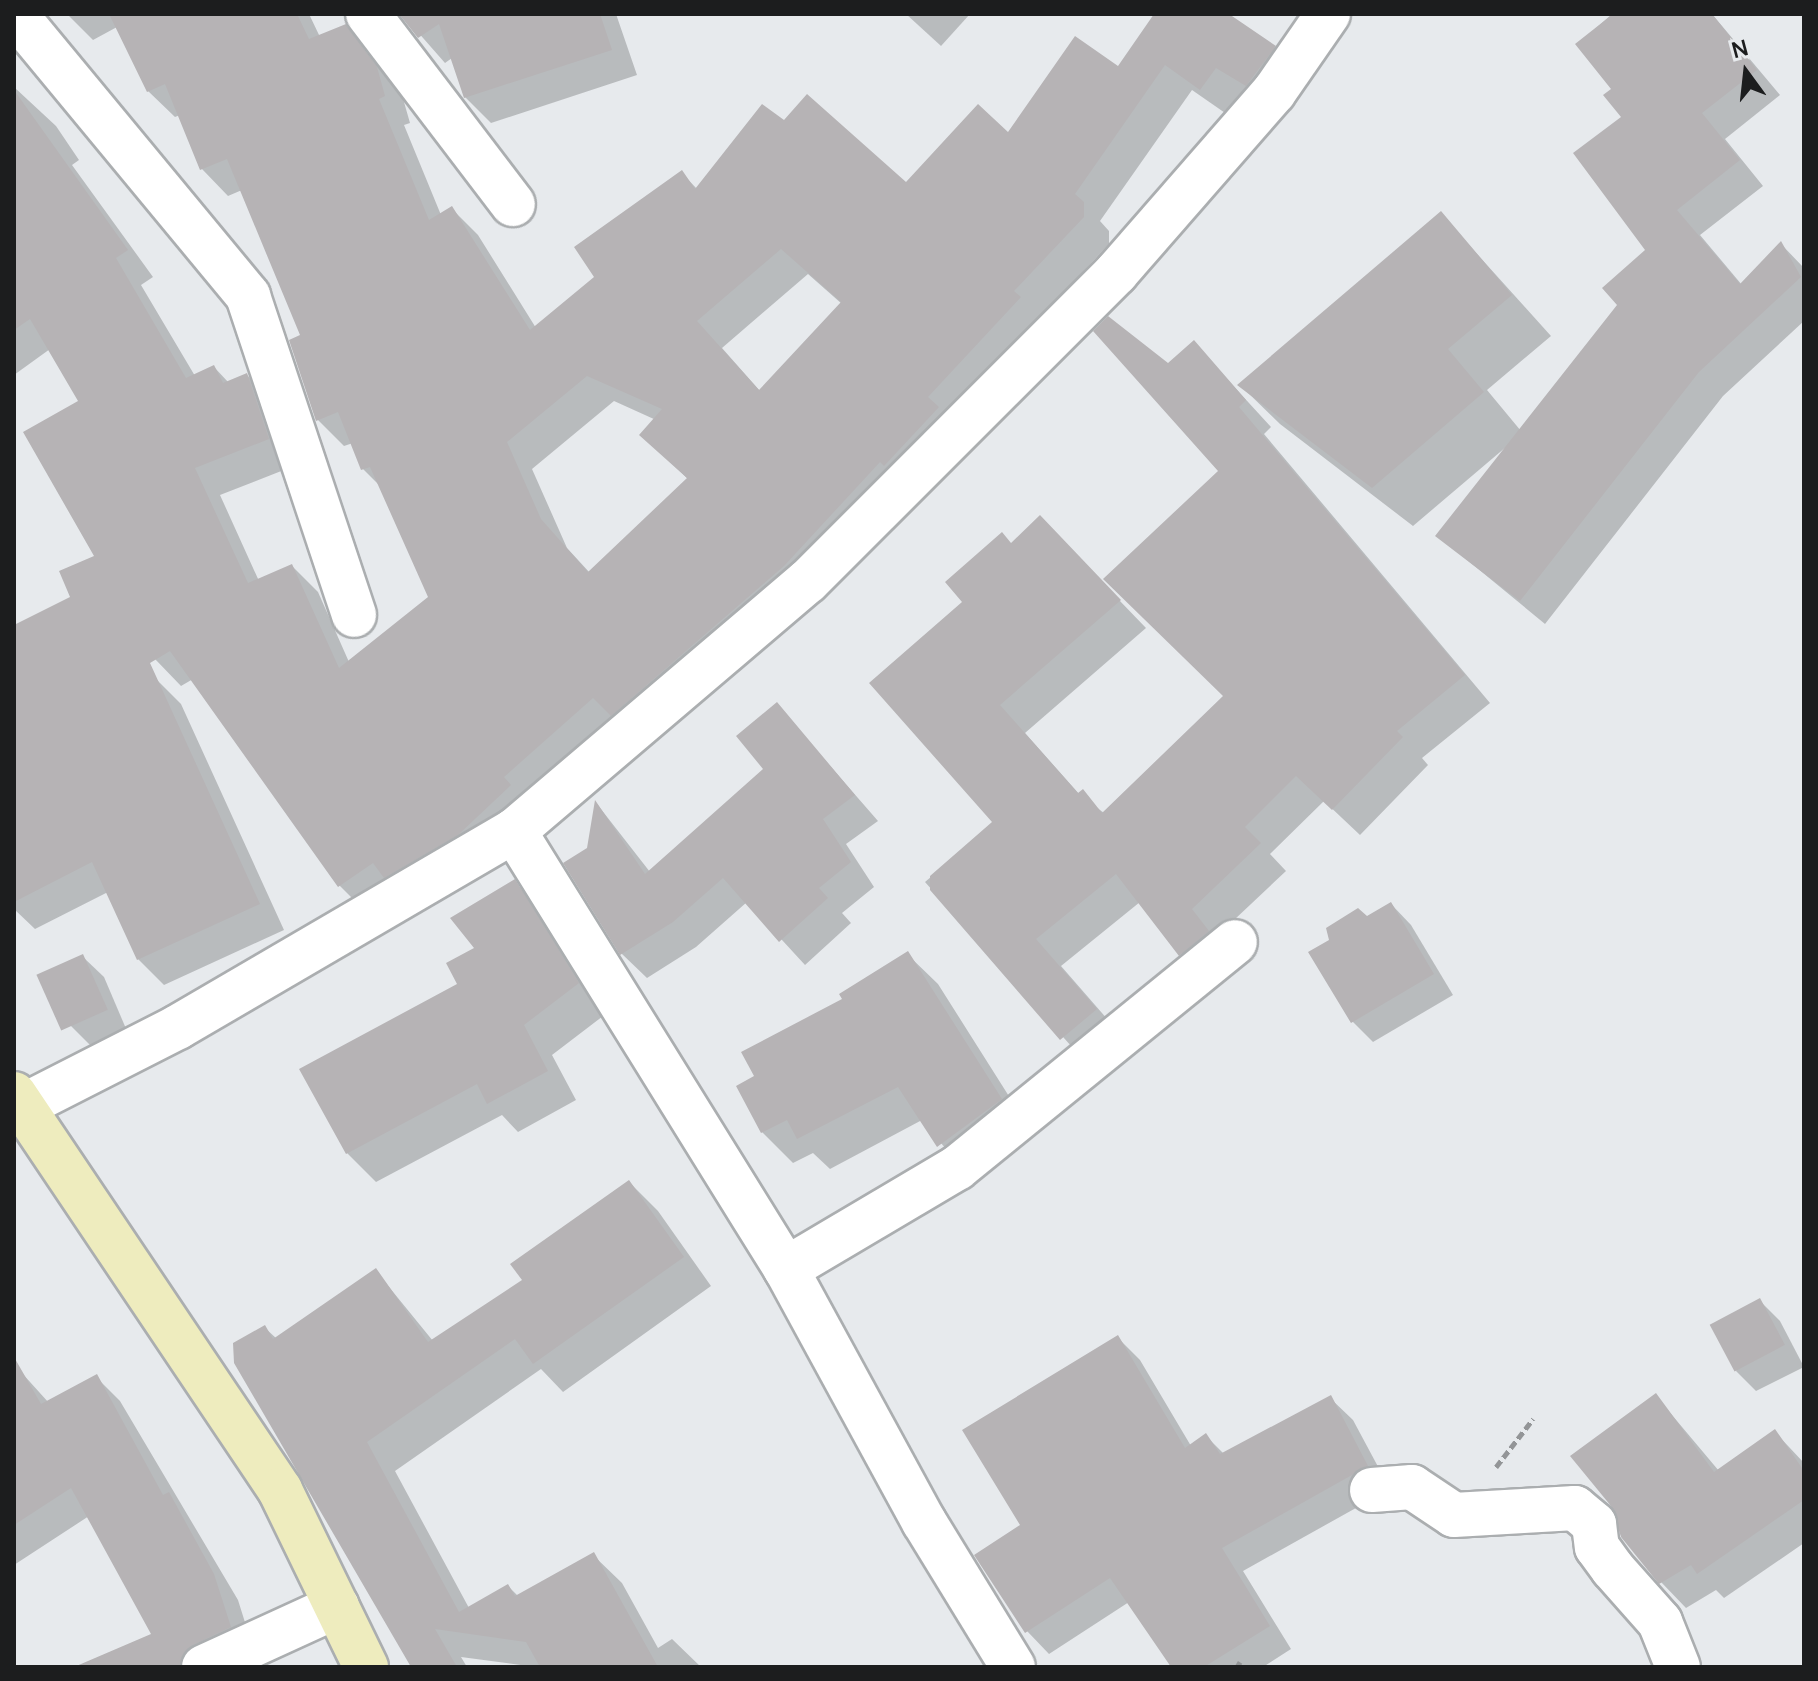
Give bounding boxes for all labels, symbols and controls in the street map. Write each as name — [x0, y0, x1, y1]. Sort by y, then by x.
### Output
north arrow — [1706, 32, 1786, 112]
text: N — [1728, 32, 1751, 65]

